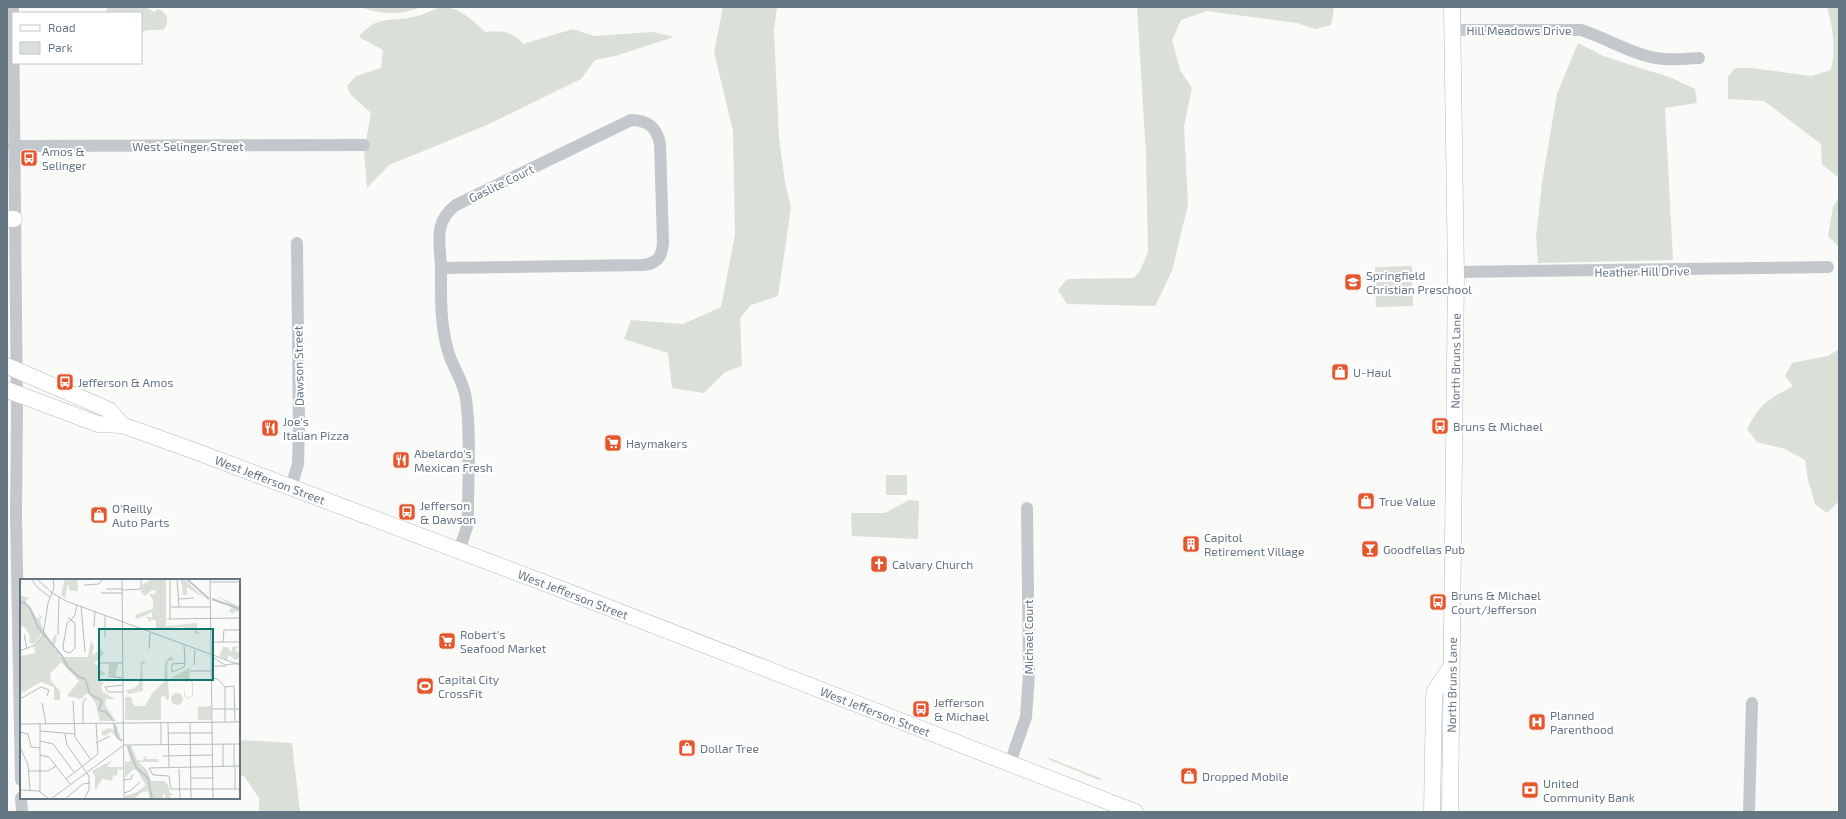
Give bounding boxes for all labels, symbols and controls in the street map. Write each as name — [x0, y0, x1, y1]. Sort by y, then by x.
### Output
legend — [12, 12, 142, 64]
text: Road — [48, 20, 76, 34]
street label: Hill Meadows Drive — [1467, 23, 1571, 37]
text: Park — [48, 40, 73, 54]
street label: West Selinger Street — [132, 139, 244, 153]
place label: Amos & Selinger — [42, 144, 87, 172]
bus stop icon: Amos & Selinger — [19, 148, 39, 168]
street label: Gaslite Court — [466, 161, 536, 205]
street label: Heather Hill Drive — [1594, 263, 1690, 279]
place label: Springfield Christian Preschool — [1366, 268, 1472, 296]
school or university icon: Springfield Christian Preschool — [1343, 272, 1363, 292]
street label: North Bruns Lane — [1448, 313, 1463, 409]
street label: Dawson Street — [290, 325, 306, 406]
shop icon: U-Haul — [1330, 362, 1350, 382]
place label: U-Haul — [1353, 365, 1392, 379]
bus stop icon: Jefferson & Amos — [55, 372, 75, 392]
place label: Jefferson & Amos — [78, 375, 173, 389]
place label: Joe's Italian Pizza — [283, 414, 349, 442]
bus stop icon: Bruns & Michael — [1430, 416, 1450, 436]
restaurant icon: Joe's Italian Pizza — [260, 418, 280, 438]
place label: Bruns & Michael — [1453, 419, 1543, 433]
supermarket icon: Haymakers — [603, 433, 623, 453]
place label: Haymakers — [626, 436, 687, 450]
place label: Abelardo's Mexican Fresh — [414, 446, 493, 474]
restaurant icon: Abelardo's Mexican Fresh — [391, 450, 411, 470]
street label: West Jefferson Street — [213, 452, 328, 507]
shop icon: True Value — [1356, 491, 1376, 511]
place label: True Value — [1379, 494, 1436, 508]
place label: Jefferson & Dawson — [420, 498, 476, 526]
place label: O'Reilly Auto Parts — [112, 501, 169, 529]
bus stop icon: Jefferson & Dawson — [397, 502, 417, 522]
shop icon: O'Reilly Auto Parts — [89, 505, 109, 525]
place label: Capitol Retirement Village — [1204, 530, 1304, 558]
building icon: Capitol Retirement Village — [1181, 534, 1201, 554]
bar icon: Goodfellas Pub — [1360, 539, 1380, 559]
place label: Goodfellas Pub — [1383, 542, 1465, 556]
church icon: Calvary Church — [869, 554, 889, 574]
place label: Calvary Church — [892, 557, 973, 571]
street label: West Jefferson Street — [516, 567, 631, 622]
inset map — [20, 579, 240, 799]
place label: Bruns & Michael Court/Jefferson — [1451, 588, 1541, 616]
bus stop icon: Bruns & Michael Court/Jefferson — [1428, 592, 1448, 612]
street label: Michael Court — [1021, 599, 1035, 675]
place label: Robert's Seafood Market — [460, 627, 547, 655]
supermarket icon: Robert's Seafood Market — [437, 631, 457, 651]
street label: North Bruns Lane — [1444, 637, 1459, 733]
place label: Capital City CrossFit — [438, 672, 500, 700]
sports icon: Capital City CrossFit — [415, 676, 435, 696]
street label: West Jefferson Street — [818, 683, 933, 739]
place label: Jefferson & Michael — [934, 695, 989, 723]
bus stop icon: Jefferson & Michael — [911, 699, 931, 719]
place label: Planned Parenthood — [1550, 708, 1614, 736]
hospital icon: Planned Parenthood — [1527, 712, 1547, 732]
shop icon: Dollar Tree — [677, 738, 697, 758]
place label: Dollar Tree — [700, 741, 759, 755]
shop icon: Dropped Mobile — [1179, 766, 1199, 786]
place label: Dropped Mobile — [1202, 769, 1289, 783]
place label: United Community Bank — [1543, 776, 1635, 804]
bank icon: United Community Bank — [1520, 780, 1540, 800]

